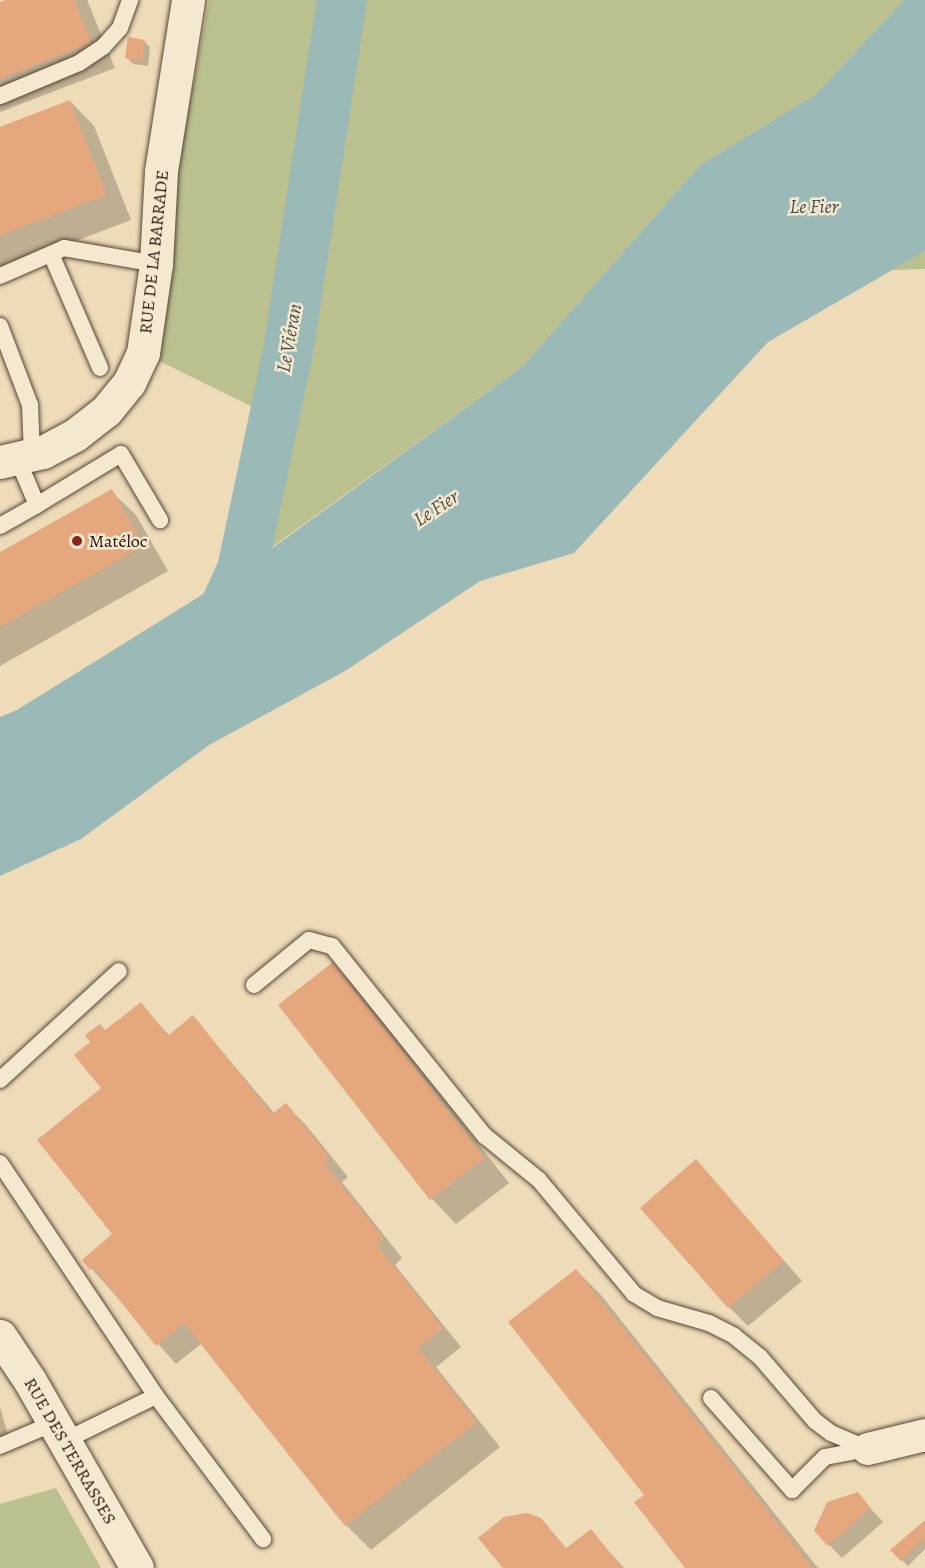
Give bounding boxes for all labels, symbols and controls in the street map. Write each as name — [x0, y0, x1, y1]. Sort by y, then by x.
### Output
street label: RUE DE LA BARRADE — [135, 169, 173, 335]
water label: Le Fier — [789, 194, 839, 218]
water label: Le Viéran — [271, 302, 307, 374]
water label: Le Fier — [409, 485, 463, 531]
place label: Matéloc — [89, 530, 147, 552]
marker: Matéloc — [70, 534, 84, 548]
street label: RUE DES TERRASSES — [19, 1374, 121, 1528]

